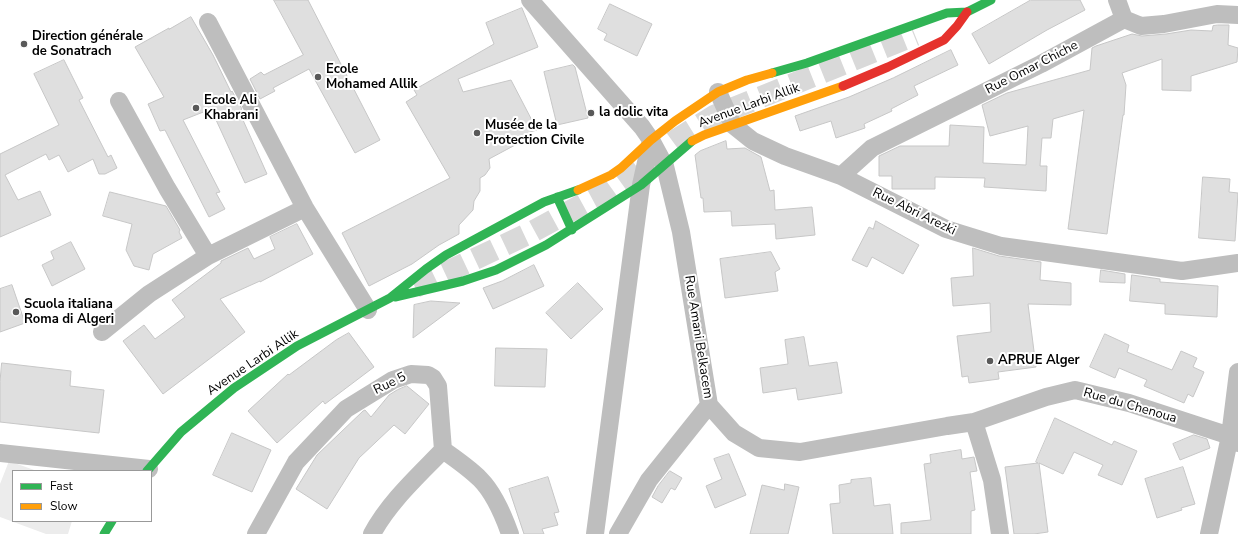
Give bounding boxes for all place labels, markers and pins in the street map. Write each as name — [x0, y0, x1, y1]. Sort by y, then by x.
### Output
place label: Direction générale de Sonatrach — [32, 29, 143, 60]
marker: Direction générale de Sonatrach — [19, 39, 29, 49]
place label: Ecole Mohamed Allik — [326, 62, 417, 93]
marker: Ecole Mohamed Allik — [313, 72, 323, 82]
place label: Ecole Ali Khabrani — [204, 93, 258, 124]
marker: Ecole Ali Khabrani — [191, 103, 201, 113]
place label: la dolic vita — [599, 105, 668, 121]
marker: la dolic vita — [586, 108, 596, 118]
place label: Musée de la Protection Civile — [485, 118, 584, 149]
marker: Musée de la Protection Civile — [472, 128, 482, 138]
place label: Scuola italiana Roma di Algeri — [24, 297, 114, 328]
marker: Scuola italiana Roma di Algeri — [11, 307, 21, 317]
place label: APRUE Alger — [998, 353, 1080, 369]
marker: APRUE Alger — [985, 356, 995, 366]

